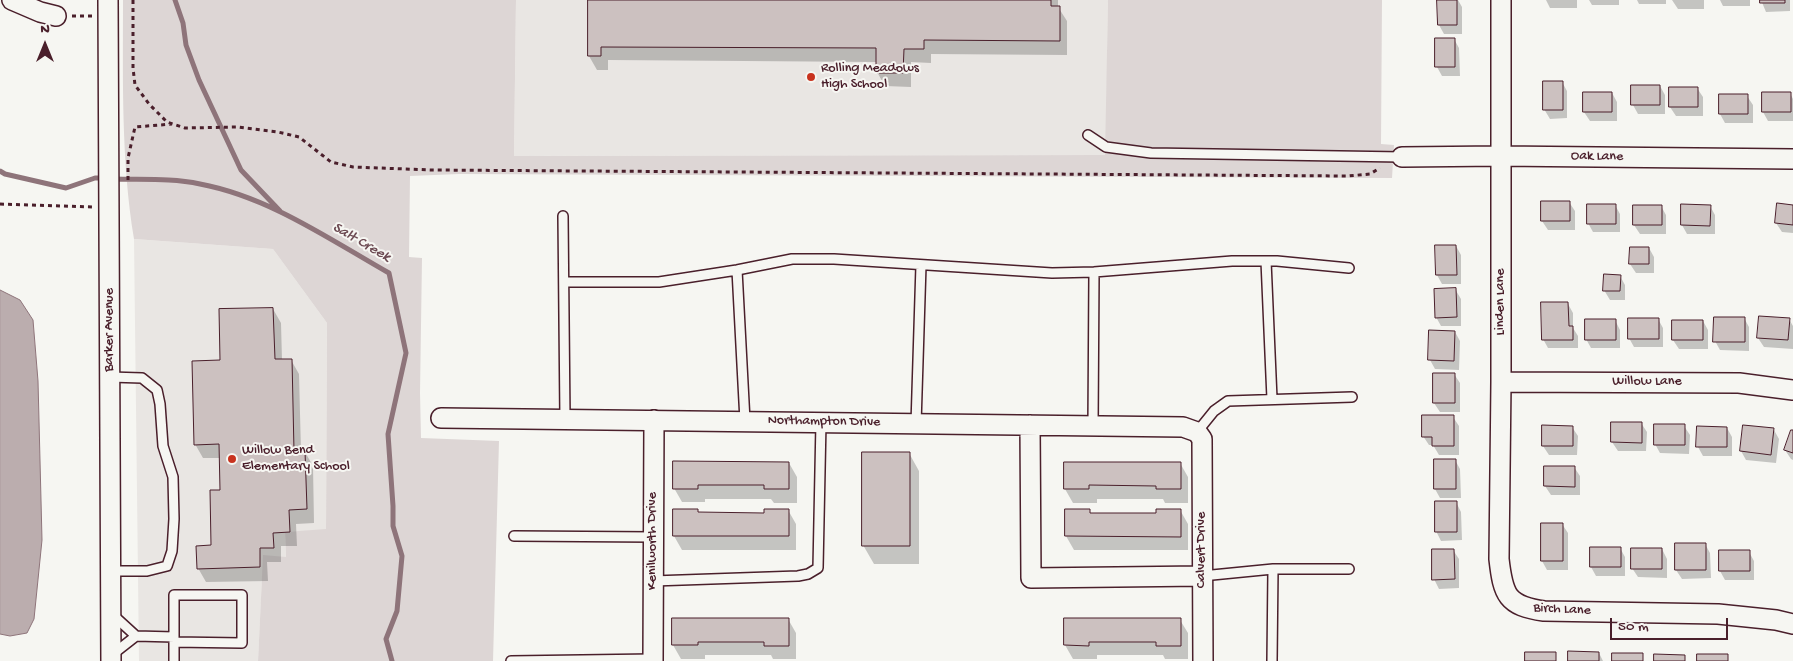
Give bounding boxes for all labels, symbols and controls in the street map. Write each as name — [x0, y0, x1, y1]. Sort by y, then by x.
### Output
north arrow — [20, 20, 70, 70]
text: N — [40, 21, 50, 38]
place label: Rolling Meadows High School — [821, 61, 919, 94]
marker: Rolling Meadows High School — [805, 71, 817, 83]
street label: Oak Lane — [1571, 148, 1623, 166]
water label: Salt Creek — [329, 219, 393, 267]
street label: Linden Lane — [1493, 269, 1509, 335]
street label: Barker Avenue — [102, 288, 118, 372]
street label: Willow Lane — [1612, 374, 1682, 390]
street label: Northampton Drive — [768, 413, 880, 431]
place label: Willow Bend Elementary School — [242, 443, 350, 476]
marker: Willow Bend Elementary School — [226, 453, 238, 465]
street label: Kenilworth Drive — [645, 492, 661, 590]
street label: Calvert Drive — [1194, 512, 1210, 588]
street label: Birch Lane — [1533, 600, 1591, 620]
scale bar — [1613, 608, 1730, 640]
text: 50 m — [1618, 618, 1649, 636]

